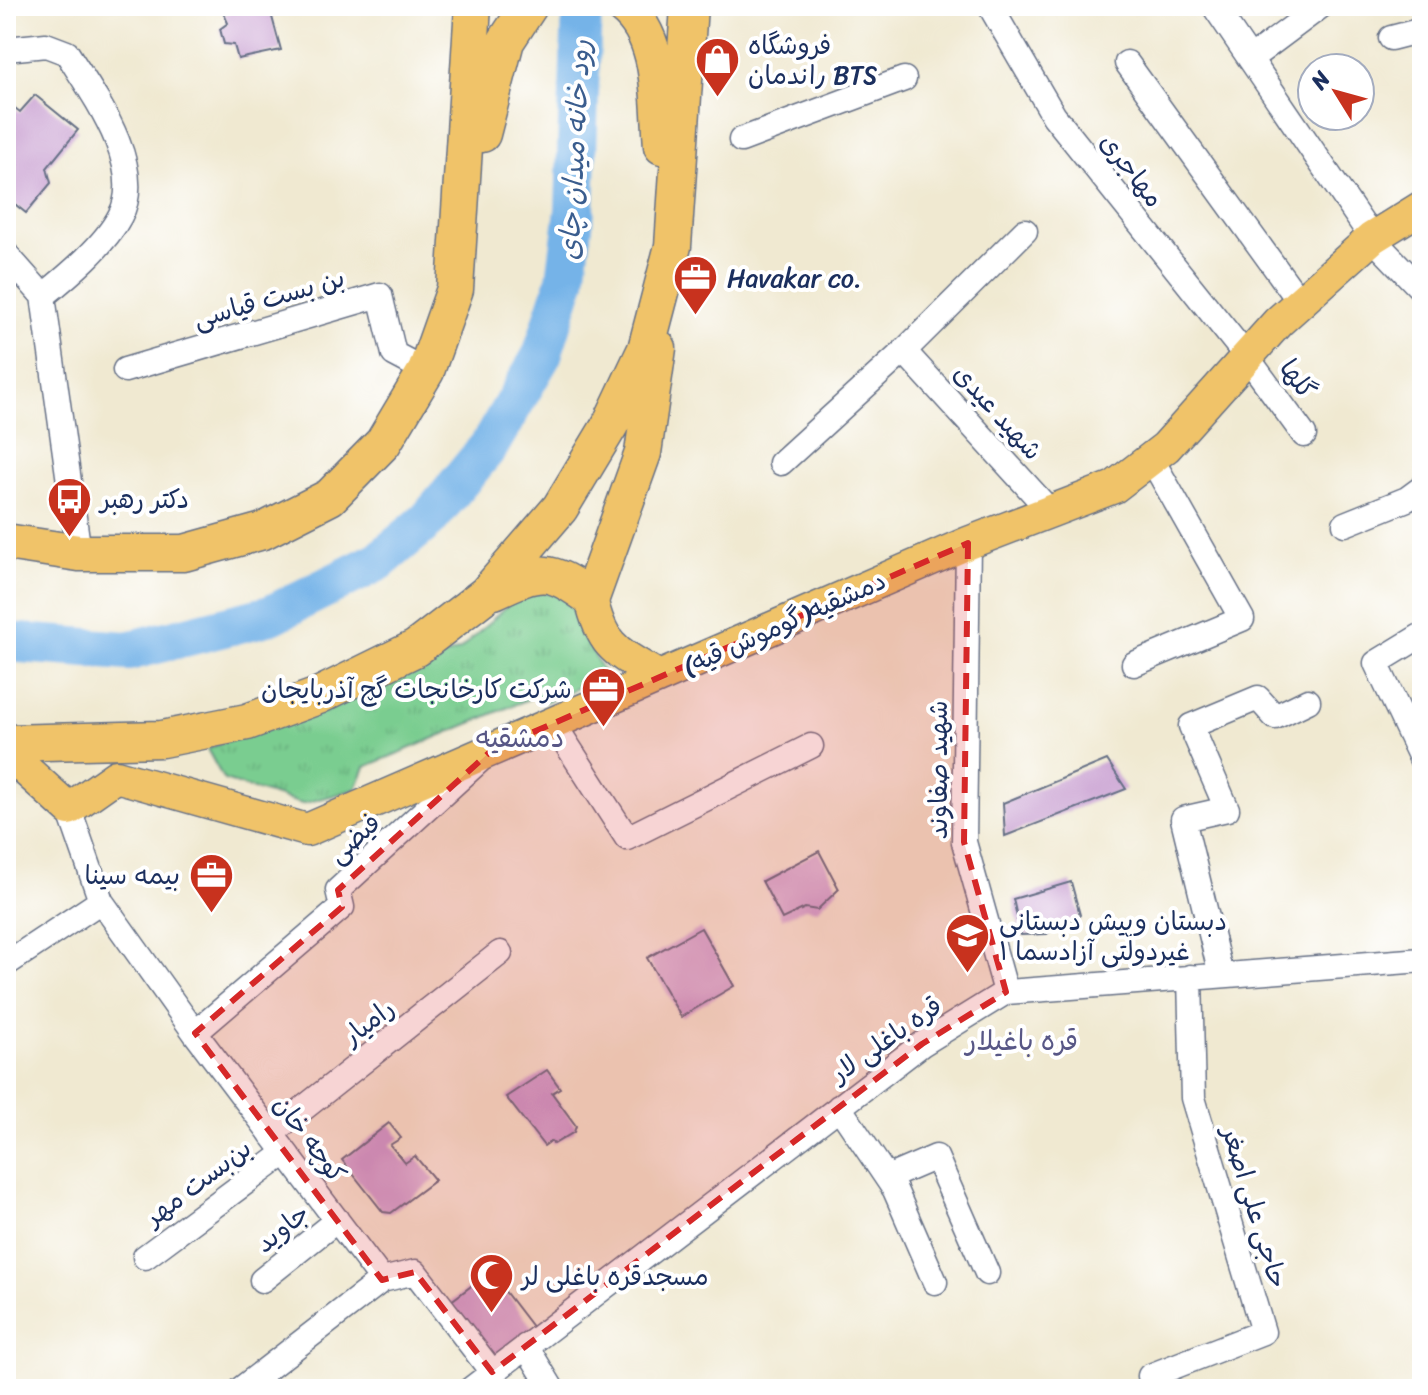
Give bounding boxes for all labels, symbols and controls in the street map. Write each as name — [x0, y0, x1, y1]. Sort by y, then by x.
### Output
place label: فروشگاه راندمان BTS — [748, 22, 877, 98]
shop icon: فروشگاه راندمان BTS — [693, 36, 741, 99]
water label: رود خانه میدان چای — [544, 38, 605, 262]
north arrow — [1296, 52, 1376, 132]
text: N — [1300, 62, 1341, 99]
street label: مهاجری — [1088, 122, 1176, 218]
street label: بن بست قیاسی — [188, 254, 350, 342]
office icon: Havakar co. — [672, 254, 720, 317]
place label: Havakar co. — [727, 255, 862, 301]
street label: گلها — [1267, 349, 1329, 409]
street label: شهید عیدی — [942, 353, 1054, 471]
bus stop icon: دکتر رهبر — [45, 475, 93, 538]
place label: دکتر رهبر — [98, 476, 189, 522]
street label: دمشقیه(گوموش قیه) — [674, 557, 894, 689]
office icon: شرکت کارخانجات گچ آذربایجان — [579, 665, 627, 728]
place label: شرکت کارخانجات گچ آذربایجان — [261, 666, 572, 712]
street label: شهید صفاوند — [915, 700, 961, 840]
district label: دمشقیه — [476, 713, 564, 762]
street label: فیضی — [316, 801, 392, 875]
office icon: بیمه سینا — [187, 851, 235, 914]
place label: بیمه سینا — [84, 852, 180, 898]
place label: دبستان وپیش دبستانی غیردولتی آزادسما ۱ — [999, 898, 1227, 974]
school or university icon: دبستان وپیش دبستانی غیردولتی آزادسما ۱ — [944, 912, 992, 975]
street label: قره باغلی لار — [818, 983, 952, 1096]
street label: رامیار — [331, 986, 405, 1058]
district label: قره باغیلار — [964, 1016, 1078, 1065]
street label: کوچه خان — [261, 1085, 359, 1193]
street label: حاجی علی اصغر — [1208, 1118, 1301, 1294]
street label: بن‌بست مهر — [133, 1126, 262, 1239]
street label: جاوید — [244, 1191, 320, 1265]
mosque icon: مسجدقره باغلی لر — [467, 1252, 515, 1315]
place label: مسجدقره باغلی لر — [520, 1253, 709, 1299]

